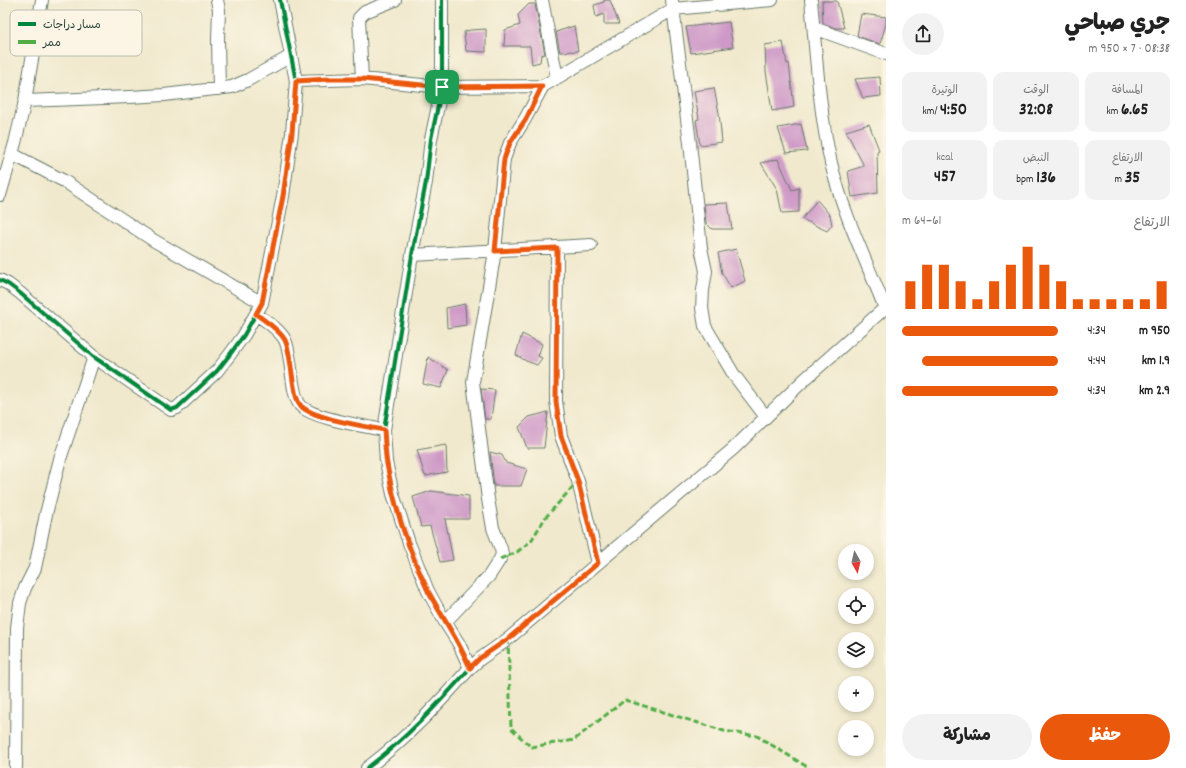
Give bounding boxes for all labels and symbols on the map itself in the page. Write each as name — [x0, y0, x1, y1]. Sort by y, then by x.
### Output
legend — [10, 10, 142, 56]
text: مسار دراجات — [43, 18, 101, 34]
text: ممر — [42, 36, 61, 52]
pin — [425, 70, 459, 104]
north arrow — [838, 544, 874, 580]

